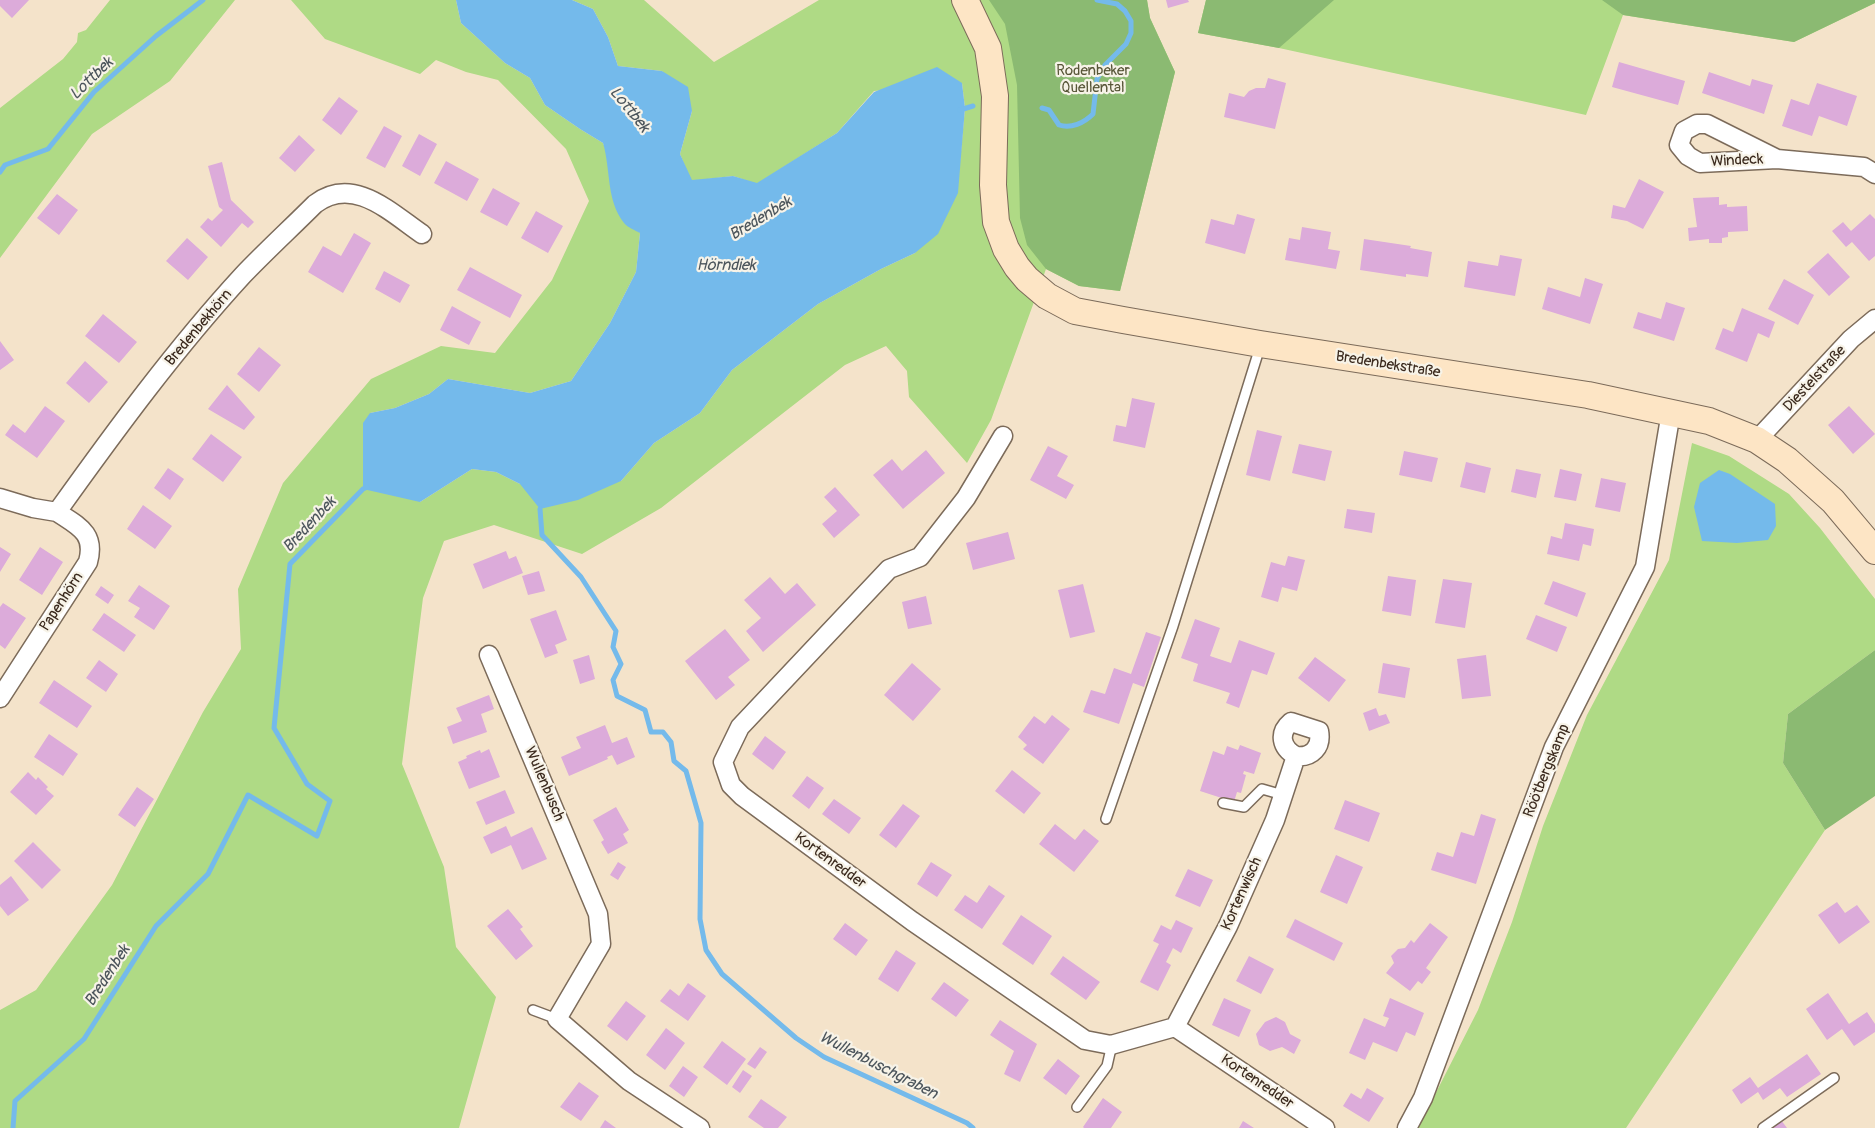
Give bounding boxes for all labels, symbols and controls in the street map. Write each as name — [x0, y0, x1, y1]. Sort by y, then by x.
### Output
water label: Lottbek — [66, 54, 118, 104]
park label: Rodenbeker Quellental — [1056, 62, 1130, 97]
water label: Lottbek — [605, 83, 653, 137]
street label: Windeck — [1710, 151, 1764, 171]
water label: Bredenbek — [726, 193, 796, 245]
water label: Hörndiek — [697, 256, 755, 276]
street label: Bredenbekhörn — [162, 286, 236, 370]
street label: Diestelstraße — [1780, 342, 1850, 416]
street label: Bredenbekstraße — [1334, 348, 1442, 382]
water label: Bredenbek — [279, 493, 341, 557]
street label: Papenhörn — [36, 569, 88, 635]
street label: Röötbergskamp — [1520, 722, 1574, 820]
street label: Wullenbusch — [520, 744, 568, 824]
street label: Kortenredder — [791, 829, 869, 893]
street label: Kortenwisch — [1218, 855, 1266, 933]
water label: Bredenbek — [81, 942, 135, 1010]
water label: Wullenbuschgraben — [816, 1028, 940, 1104]
street label: Kortenredder — [1217, 1051, 1297, 1113]

